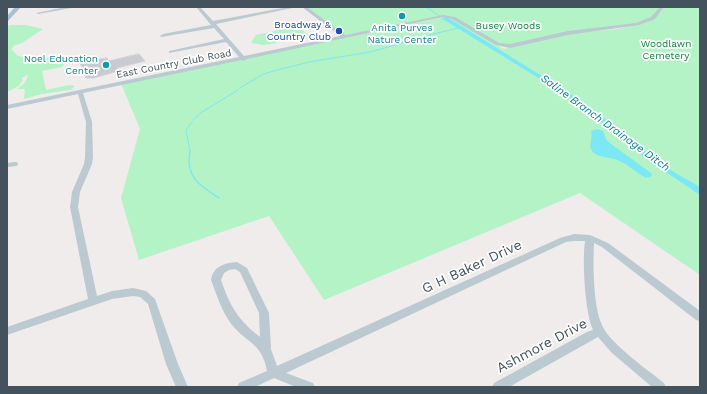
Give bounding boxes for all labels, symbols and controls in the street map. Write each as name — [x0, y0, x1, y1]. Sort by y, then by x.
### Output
marker: Anita Purves Nature Center — [397, 11, 407, 21]
place label: Broadway & Country Club — [267, 19, 331, 42]
park label: Busey Woods — [476, 20, 540, 32]
place label: Anita Purves Nature Center — [368, 22, 436, 46]
marker: Broadway & Country Club — [334, 26, 344, 36]
park label: Woodlawn Cemetery — [641, 38, 691, 62]
street label: East Country Club Road — [115, 47, 233, 81]
place label: Noel Education Center — [24, 53, 98, 76]
marker: Noel Education Center — [101, 60, 111, 70]
water label: Saline Branch Drainage Ditch — [538, 72, 672, 174]
street label: G H Baker Drive — [419, 237, 525, 297]
street label: Ashmore Drive — [494, 315, 590, 377]

